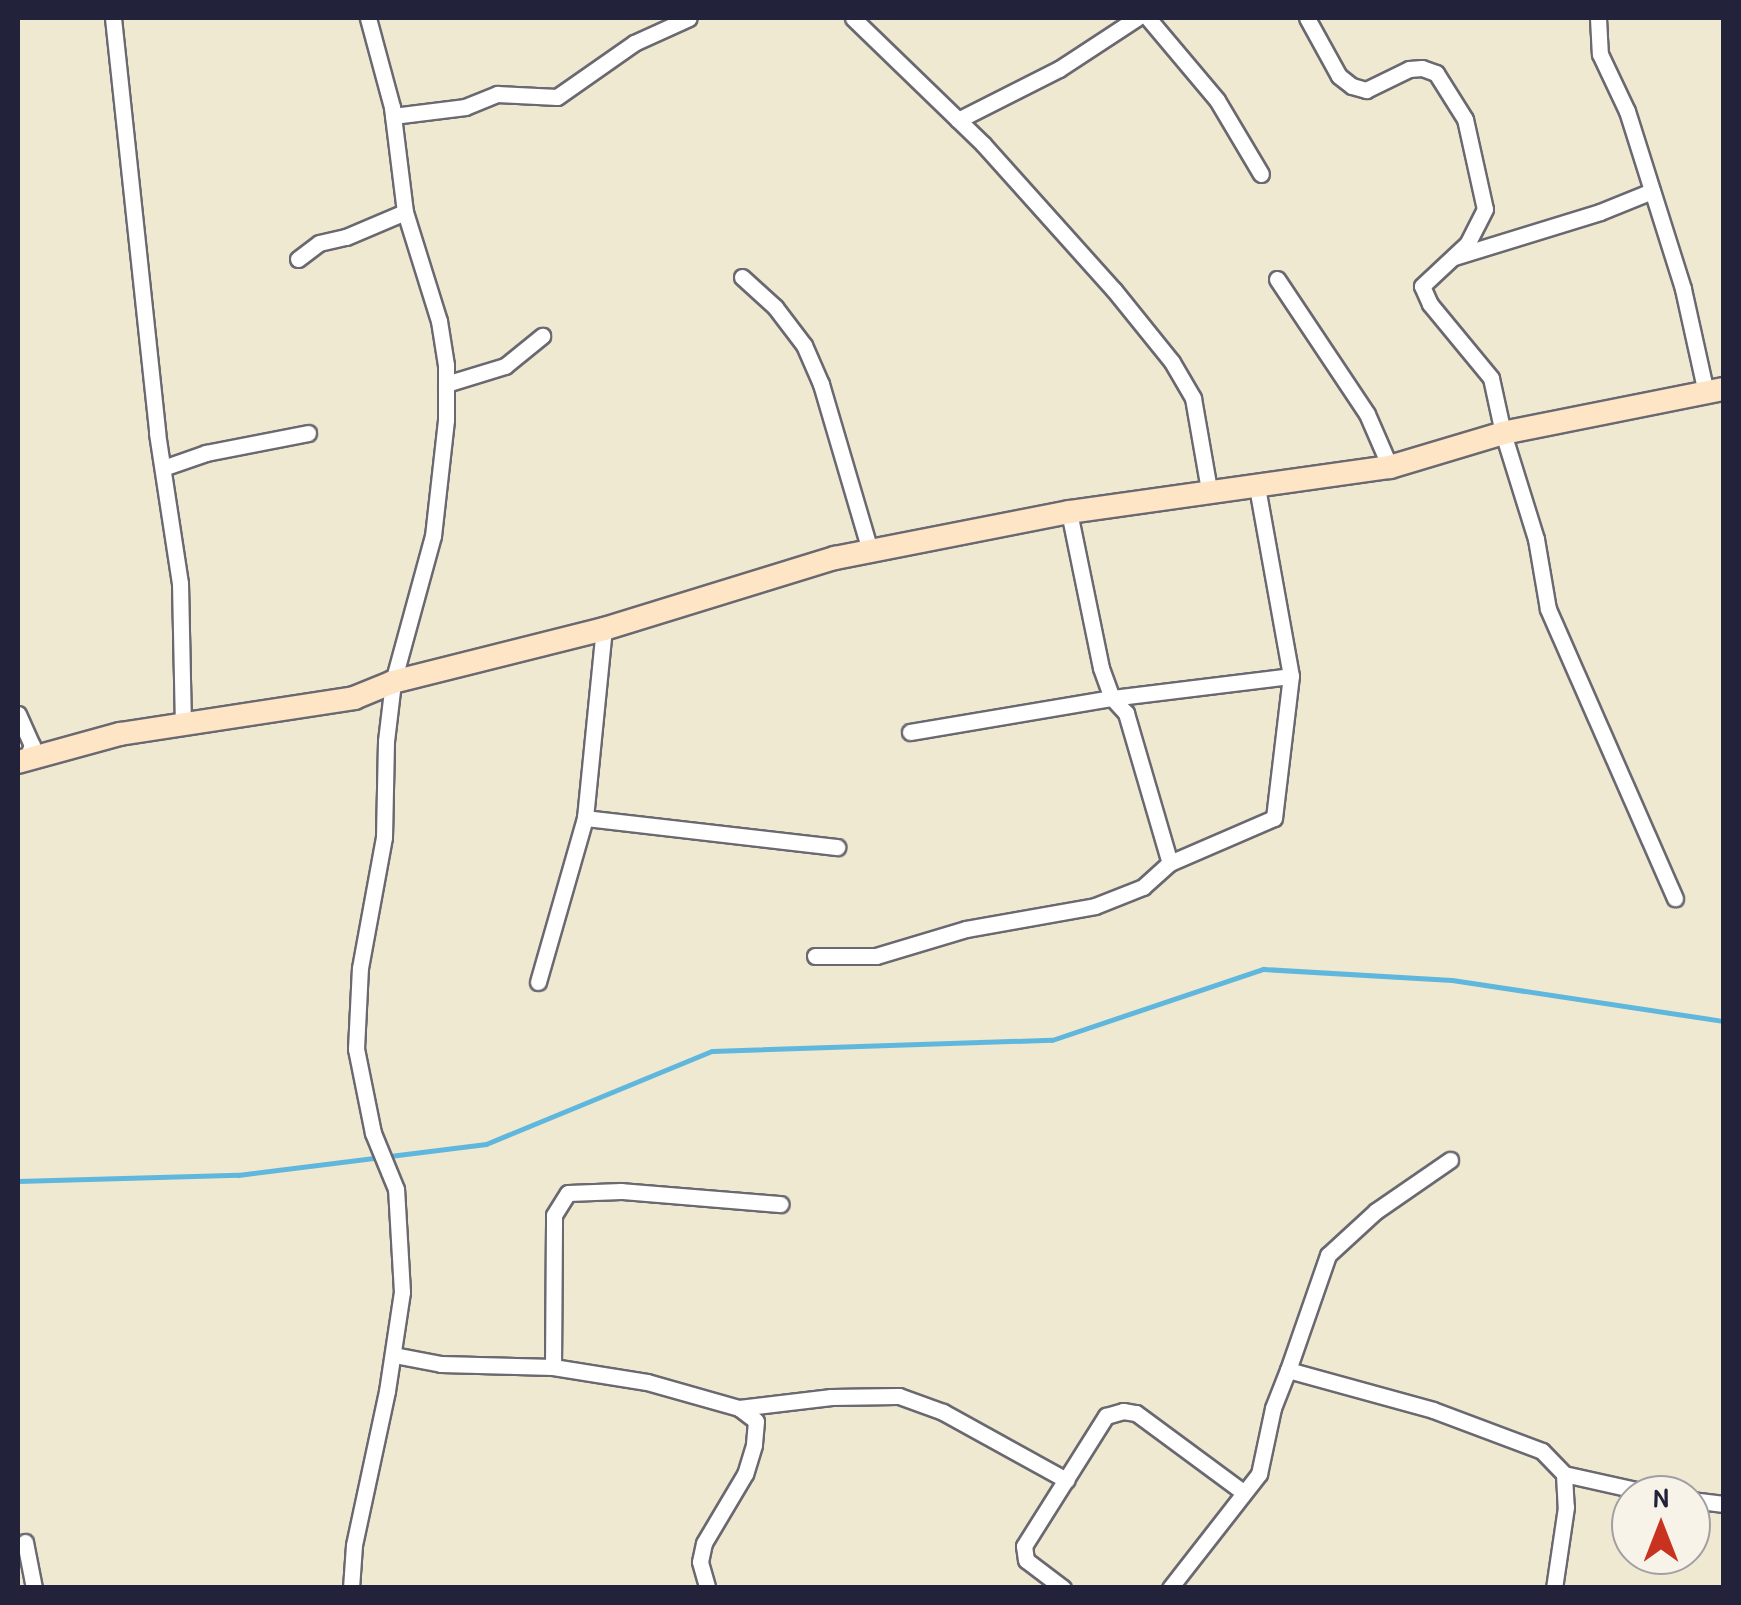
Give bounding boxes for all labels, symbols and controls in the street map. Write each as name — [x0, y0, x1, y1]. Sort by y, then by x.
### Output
north arrow — [1611, 1475, 1711, 1575]
text: N — [1654, 1478, 1668, 1516]

